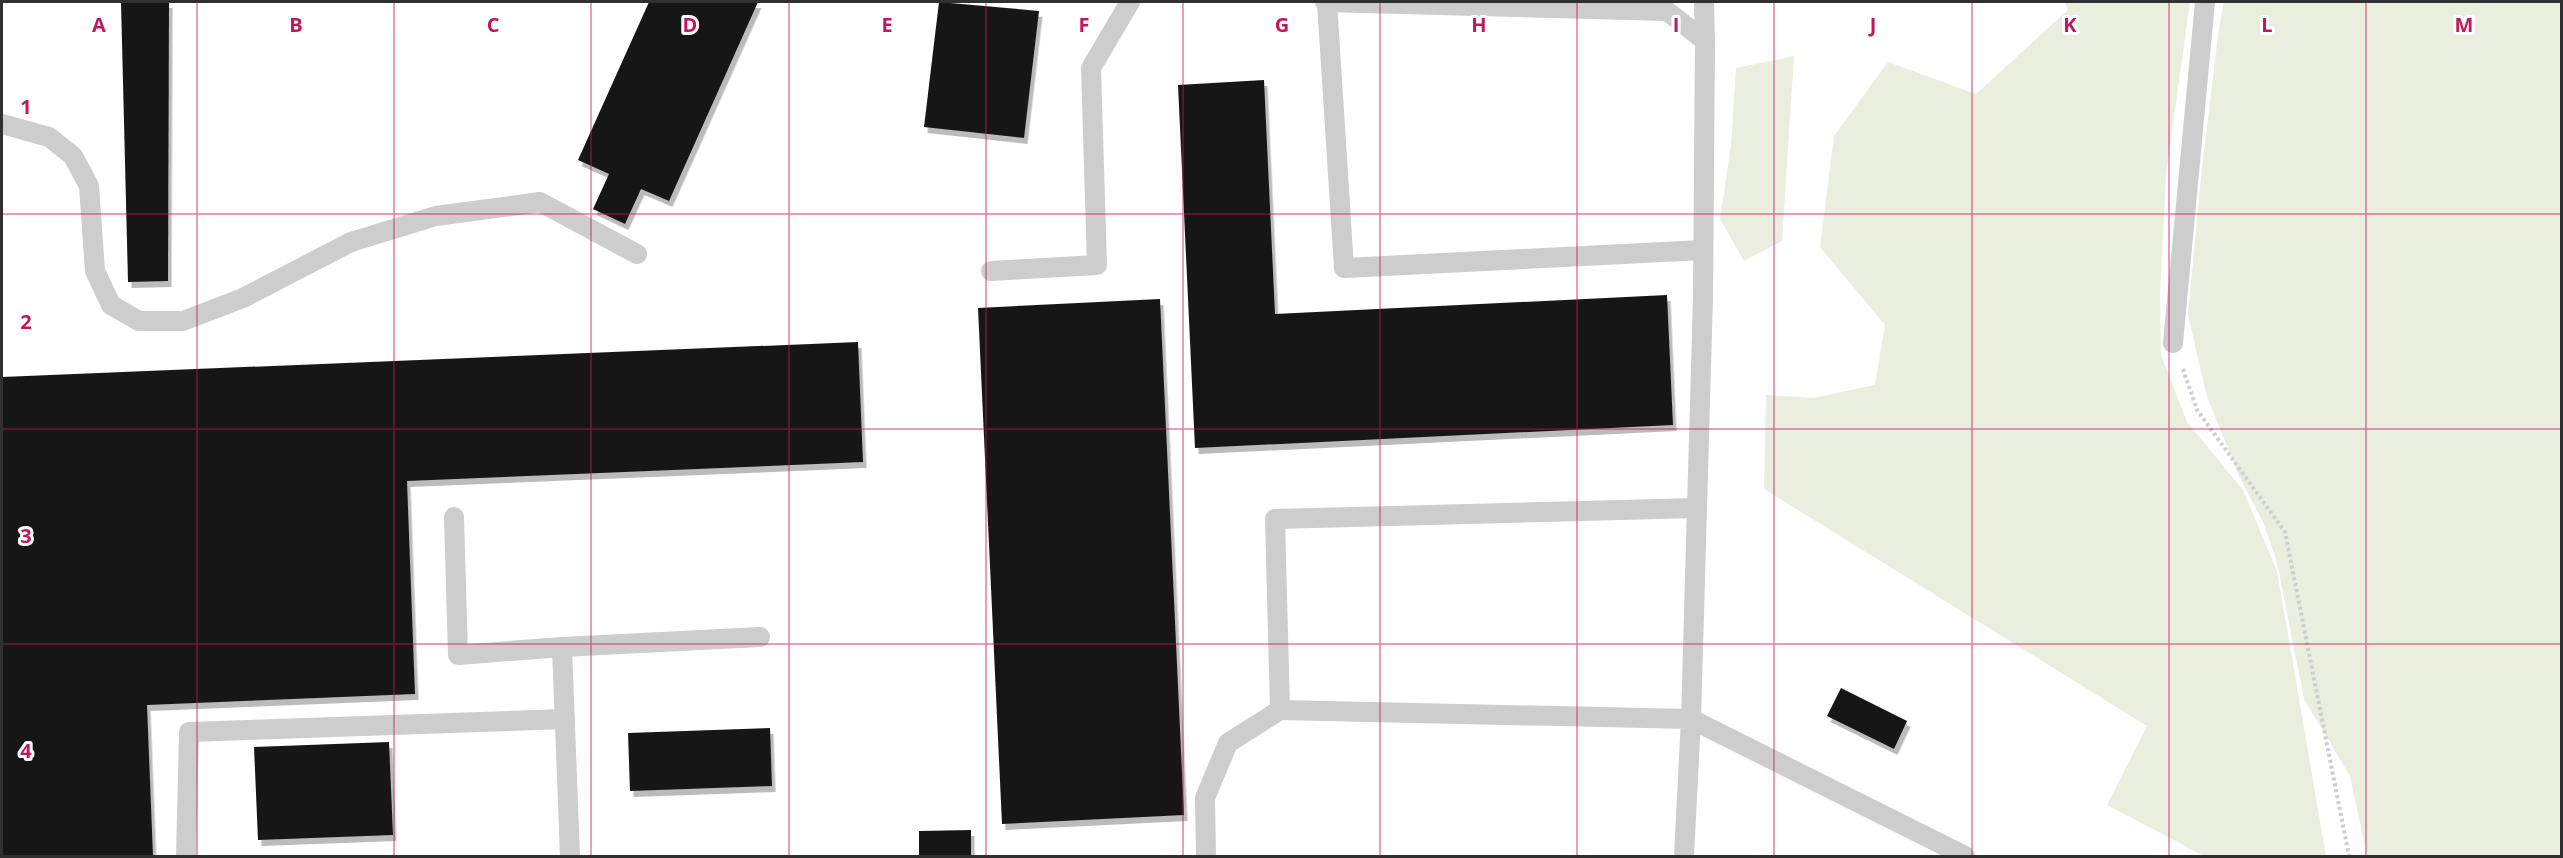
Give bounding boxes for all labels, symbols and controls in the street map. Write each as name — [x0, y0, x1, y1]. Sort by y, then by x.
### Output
text: A — [92, 11, 106, 38]
text: B — [289, 11, 303, 38]
text: C — [487, 11, 500, 38]
text: D — [683, 11, 697, 38]
text: E — [881, 11, 893, 38]
text: F — [1079, 11, 1089, 38]
text: G — [1275, 11, 1289, 38]
text: H — [1471, 11, 1487, 38]
text: I — [1673, 11, 1679, 38]
text: J — [1868, 11, 1876, 38]
text: K — [2063, 11, 2077, 38]
text: L — [2261, 11, 2273, 38]
text: M — [2455, 11, 2473, 38]
text: 1 — [20, 93, 32, 120]
text: 2 — [20, 308, 32, 335]
text: 3 — [20, 522, 32, 549]
text: 4 — [20, 737, 32, 764]

